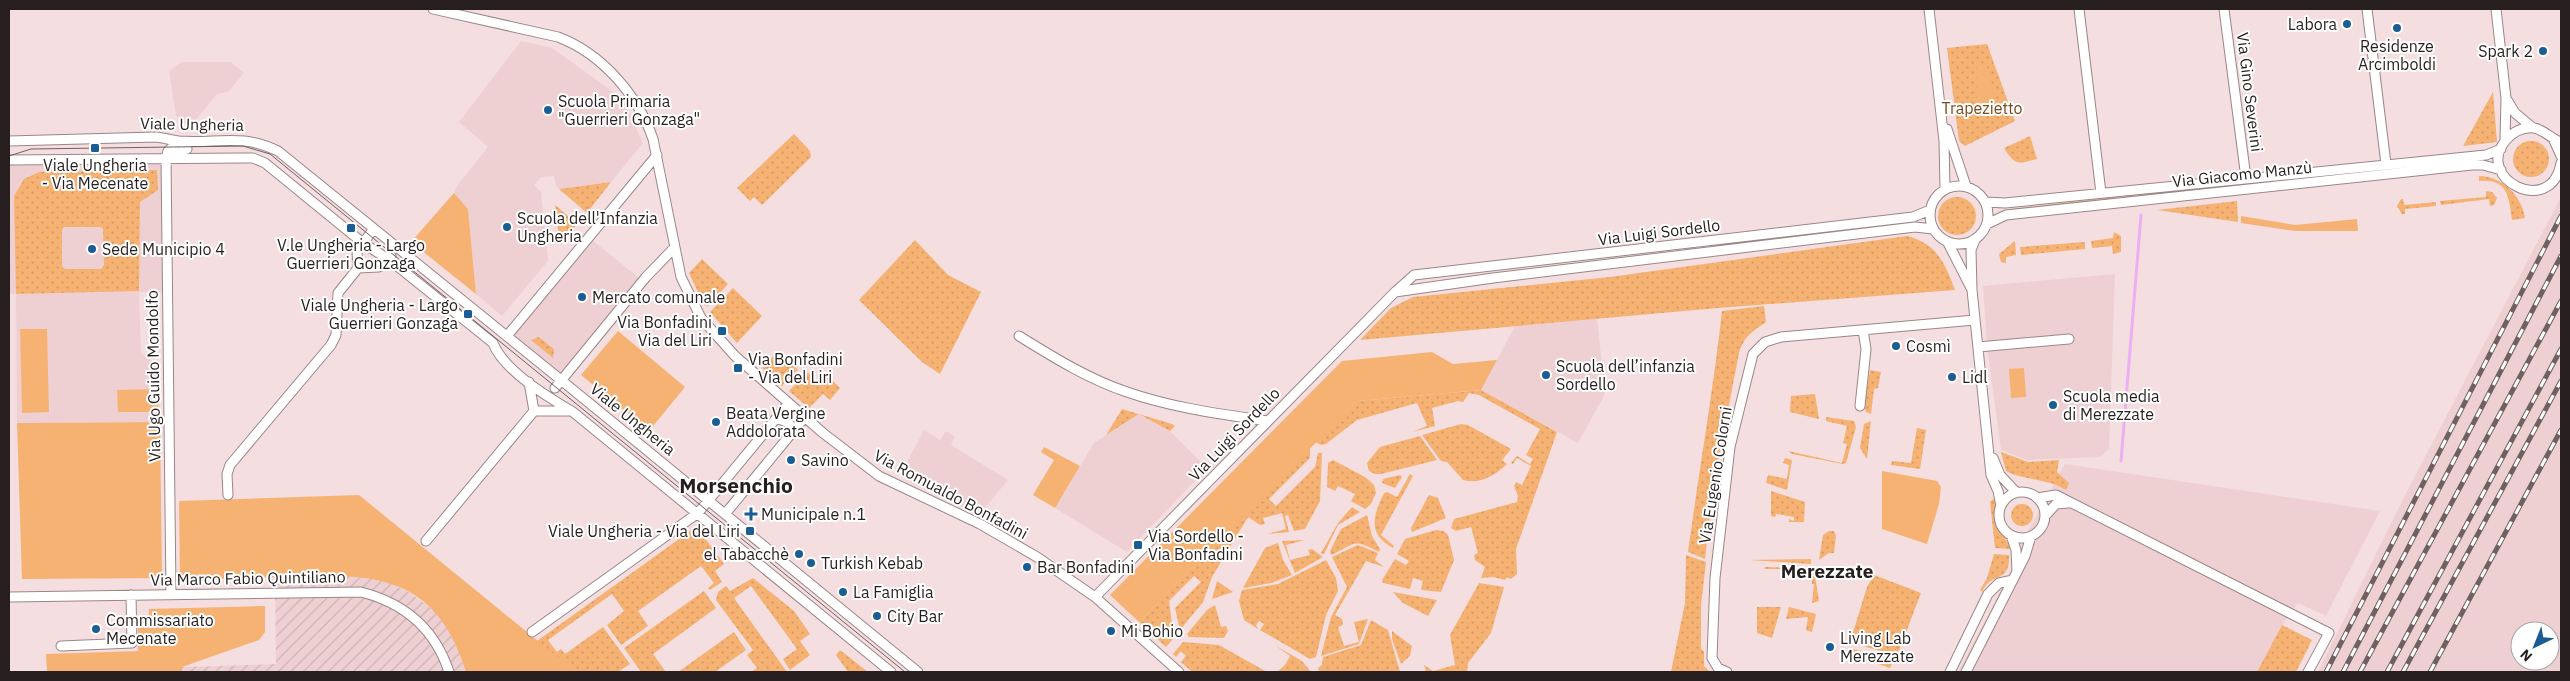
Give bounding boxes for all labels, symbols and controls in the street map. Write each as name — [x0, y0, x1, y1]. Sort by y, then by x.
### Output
place label: Labora — [2288, 14, 2337, 34]
marker: Labora — [2341, 18, 2353, 30]
marker: Residenze Arcimboldi — [2391, 22, 2403, 34]
street label: Via Gino Severini — [2233, 31, 2267, 153]
place label: Residenze Arcimboldi — [2358, 36, 2436, 74]
place label: Spark 2 — [2478, 41, 2533, 61]
marker: Spark 2 — [2537, 45, 2549, 57]
place label: Scuola Primaria "Guerrieri Gonzaga" — [558, 91, 700, 129]
park label: Trapezietto — [1942, 98, 2023, 118]
marker: Scuola Primaria "Guerrieri Gonzaga" — [542, 104, 554, 116]
street label: Viale Ungheria — [140, 113, 245, 135]
marker: Viale Ungheria - Via Mecenate — [89, 142, 101, 154]
place label: Viale Ungheria - Via Mecenate — [42, 155, 149, 193]
street label: Via Giacomo Manzù — [2171, 157, 2313, 191]
place label: Scuola dell'Infanzia Ungheria — [517, 208, 658, 246]
street label: Via Luigi Sordello — [1597, 215, 1721, 249]
marker: Scuola dell'Infanzia Ungheria — [501, 221, 513, 233]
marker: V.le Ungheria - Largo Guerrieri Gonzaga — [345, 222, 357, 234]
place label: V.le Ungheria - Largo Guerrieri Gonzaga — [277, 235, 425, 273]
place label: Sede Municipio 4 — [102, 239, 225, 259]
marker: Sede Municipio 4 — [86, 243, 98, 255]
place label: Mercato comunale — [592, 287, 725, 307]
street label: Via Ugo Guido Mondolfo — [142, 290, 164, 462]
marker: Mercato comunale — [576, 291, 588, 303]
place label: Viale Ungheria - Largo Guerrieri Gonzaga — [301, 295, 458, 333]
marker: Viale Ungheria - Largo Guerrieri Gonzaga — [462, 308, 474, 320]
place label: Via Bonfadini Via del Liri — [617, 312, 712, 350]
marker: Via Bonfadini Via del Liri — [716, 325, 728, 337]
place label: Cosmì — [1906, 336, 1951, 356]
marker: Cosmì — [1890, 340, 1902, 352]
place label: Via Bonfadini - Via del Liri — [748, 349, 843, 387]
place label: Scuola dell’infanzia Sordello — [1556, 356, 1695, 394]
marker: Via Bonfadini - Via del Liri — [732, 362, 744, 374]
place label: Lidl — [1962, 367, 1988, 387]
marker: Scuola dell’infanzia Sordello — [1540, 369, 1552, 381]
marker: Lidl — [1946, 371, 1958, 383]
street label: Viale Ungheria — [586, 379, 680, 460]
street label: Via Luigi Sordello — [1184, 383, 1284, 485]
place label: Scuola media di Merezzate — [2063, 386, 2160, 424]
marker: Scuola media di Merezzate — [2047, 399, 2059, 411]
place label: Beata Vergine Addolorata — [726, 403, 826, 441]
street label: Via Eugenio Colorni — [1694, 405, 1736, 545]
marker: Beata Vergine Addolorata — [710, 416, 722, 428]
street label: Via Romualdo Bonfadini — [871, 445, 1031, 543]
place label: Savino — [801, 450, 849, 470]
marker: Savino — [785, 454, 797, 466]
district label: Morsenchio — [679, 471, 793, 499]
place label: Municipale n.1 — [761, 504, 866, 524]
marker: Municipale n.1 — [745, 508, 757, 520]
place label: Viale Ungheria - Via del Liri — [548, 521, 740, 541]
marker: Viale Ungheria - Via del Liri — [744, 525, 756, 537]
place label: Via Sordello - Via Bonfadini — [1148, 526, 1244, 564]
marker: Via Sordello - Via Bonfadini — [1132, 539, 1144, 551]
place label: el Tabacchè — [704, 544, 789, 564]
marker: el Tabacchè — [793, 548, 805, 560]
place label: Turkish Kebab — [821, 553, 923, 573]
marker: Turkish Kebab — [805, 557, 817, 569]
place label: Bar Bonfadini — [1037, 557, 1134, 577]
district label: Merezzate — [1781, 559, 1873, 583]
marker: Bar Bonfadini — [1021, 561, 1033, 573]
street label: Via Marco Fabio Quintiliano — [150, 566, 346, 590]
place label: La Famiglia — [853, 582, 934, 602]
marker: La Famiglia — [837, 586, 849, 598]
place label: City Bar — [887, 606, 943, 626]
place label: Commissariato Mecenate — [106, 610, 214, 648]
marker: City Bar — [871, 610, 883, 622]
place label: Mi Bohio — [1121, 621, 1183, 641]
north arrow — [2510, 621, 2560, 671]
marker: Commissariato Mecenate — [90, 623, 102, 635]
marker: Mi Bohio — [1105, 625, 1117, 637]
place label: Living Lab Merezzate — [1840, 628, 1914, 666]
marker: Living Lab Merezzate — [1824, 641, 1836, 653]
text: N — [2516, 645, 2536, 666]

